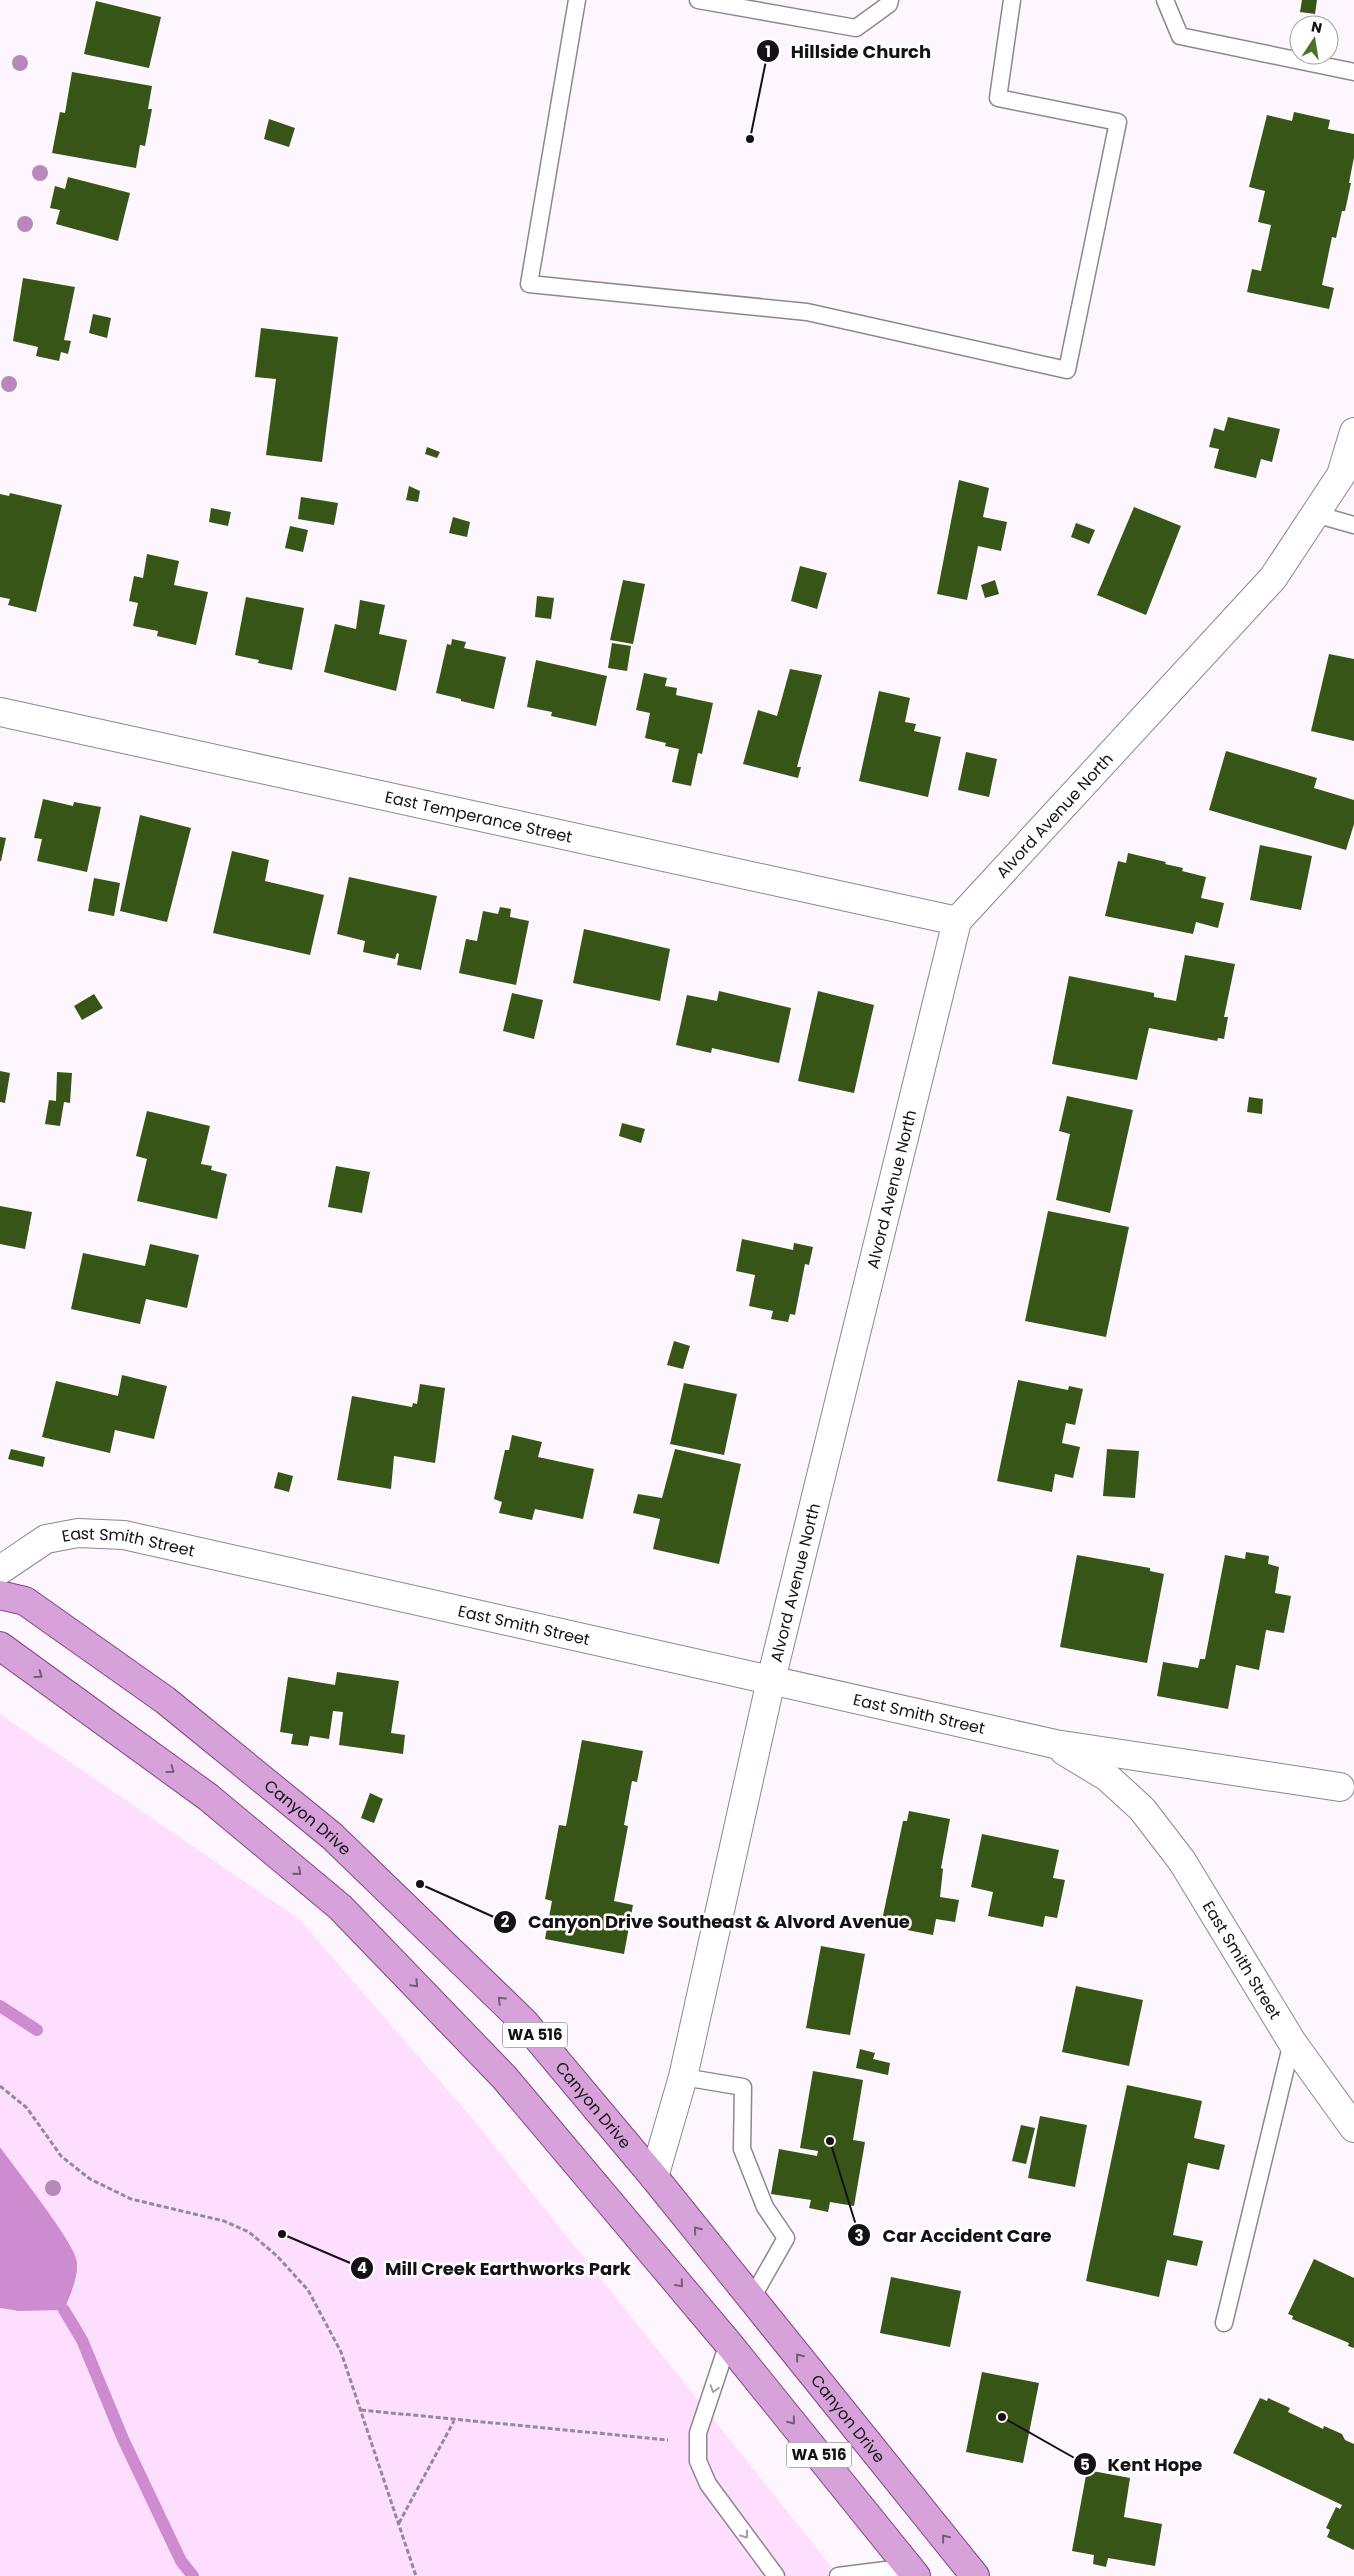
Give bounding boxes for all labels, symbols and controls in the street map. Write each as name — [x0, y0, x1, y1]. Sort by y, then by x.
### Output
north arrow — [1289, 15, 1339, 65]
text: N — [1309, 16, 1324, 38]
callout: Hillside Church — [756, 35, 941, 68]
text: Hillside Church — [791, 39, 931, 64]
text: 1 — [765, 41, 771, 62]
street label: Alvord Avenue North — [991, 748, 1118, 883]
street label: East Temperance Street — [383, 785, 575, 849]
street label: Alvord Avenue North — [861, 1108, 922, 1271]
street label: Alvord Avenue North — [765, 1501, 826, 1665]
street label: East Smith Street — [60, 1522, 197, 1563]
street label: East Smith Street — [456, 1599, 592, 1651]
one-way arrow — [34, 1669, 43, 1678]
street label: East Smith Street — [851, 1688, 987, 1740]
one-way arrow — [165, 1764, 175, 1773]
street label: Canyon Drive — [259, 1774, 356, 1861]
one-way arrow — [292, 1866, 301, 1874]
street label: East Smith Street — [1197, 1897, 1287, 2024]
callout: Canyon Drive Southeast & Alvord Avenue — [493, 1905, 919, 1938]
text: Canyon Drive Southeast & Alvord Avenue — [528, 1909, 910, 1934]
text: 2 — [501, 1911, 510, 1932]
one-way arrow — [409, 1979, 418, 1988]
one-way arrow — [498, 1997, 507, 2006]
road number: WA 516 — [502, 2022, 568, 2048]
street label: Canyon Drive — [550, 2057, 636, 2154]
callout: Car Accident Care — [847, 2219, 1061, 2252]
text: Car Accident Care — [882, 2223, 1052, 2248]
text: 3 — [854, 2225, 864, 2246]
one-way arrow — [694, 2227, 703, 2236]
callout: Mill Creek Earthworks Park — [350, 2252, 641, 2285]
text: Mill Creek Earthworks Park — [385, 2256, 632, 2281]
text: 4 — [357, 2257, 367, 2278]
one-way arrow — [674, 2278, 683, 2287]
one-way arrow — [797, 2354, 805, 2363]
street label: Canyon Drive — [805, 2370, 890, 2468]
one-way arrow — [709, 2384, 719, 2393]
one-way arrow — [786, 2416, 795, 2425]
road number: WA 516 — [786, 2442, 852, 2468]
callout: Kent Hope — [1073, 2448, 1213, 2481]
text: Kent Hope — [1108, 2452, 1202, 2477]
text: 5 — [1080, 2454, 1090, 2475]
one-way arrow — [739, 2529, 748, 2539]
one-way arrow — [942, 2534, 951, 2543]

